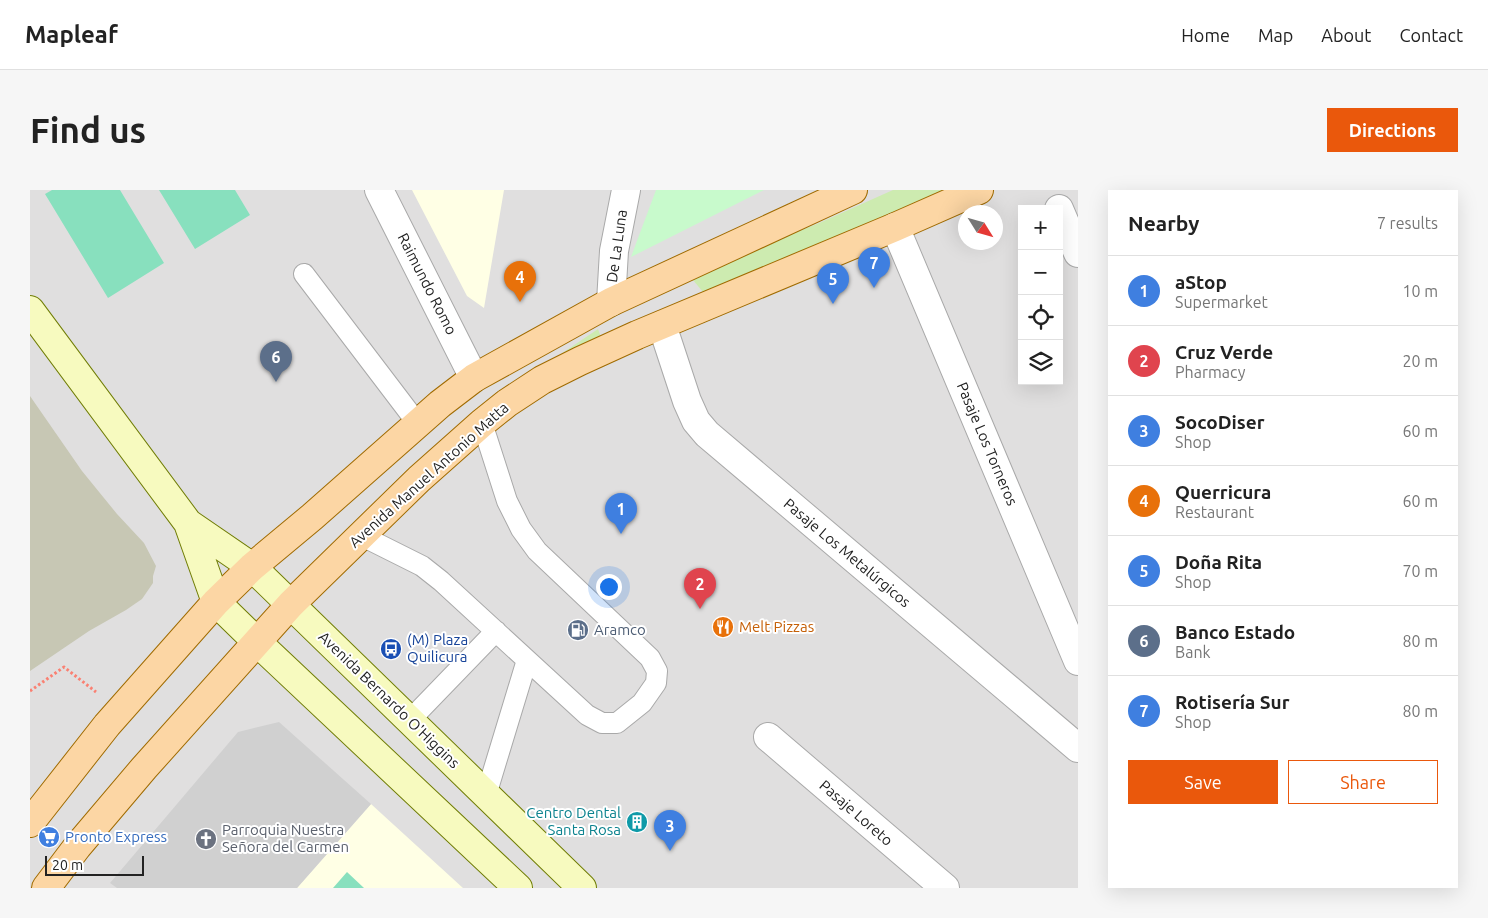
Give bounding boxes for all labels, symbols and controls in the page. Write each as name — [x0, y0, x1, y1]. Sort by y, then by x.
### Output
text: Mapleaf — [25, 21, 118, 48]
text: Home — [1181, 25, 1230, 45]
text: Map — [1258, 25, 1293, 45]
text: About — [1321, 25, 1371, 45]
text: Contact — [1399, 25, 1463, 45]
button: Directions — [1327, 108, 1458, 152]
text: Find us — [30, 110, 146, 150]
north arrow — [958, 205, 1003, 250]
map controls — [1018, 205, 1063, 385]
button: + — [1018, 205, 1063, 250]
street label: De La Luna — [603, 208, 630, 284]
text: Nearby — [1128, 211, 1199, 235]
text: 7 results — [1377, 214, 1438, 232]
street label: Raimundo Romo — [395, 230, 460, 337]
pin: 7 — [858, 247, 890, 288]
button: − — [1018, 250, 1063, 295]
pin: 4 — [504, 261, 536, 302]
pin: 5 — [817, 263, 849, 304]
text: aStop — [1175, 271, 1227, 293]
text: 1 — [1139, 282, 1149, 300]
text: 10 m — [1402, 282, 1438, 300]
text: Supermarket — [1175, 293, 1268, 311]
button: locate — [1018, 295, 1063, 340]
button: layers — [1018, 340, 1063, 385]
pin: 6 — [260, 341, 292, 382]
text: Cruz Verde — [1175, 341, 1273, 363]
text: 2 — [1139, 352, 1149, 370]
text: 20 m — [1402, 352, 1438, 370]
text: Pharmacy — [1175, 363, 1245, 381]
street label: Pasaje Los Torneros — [954, 380, 1021, 508]
street label: Avenida Manuel Antonio Matta — [346, 399, 512, 551]
text: SocoDiser — [1175, 411, 1264, 433]
text: 3 — [1139, 422, 1149, 440]
text: 60 m — [1402, 422, 1438, 440]
text: Shop — [1175, 433, 1211, 451]
text: Querricura — [1175, 481, 1271, 503]
text: 4 — [1139, 492, 1149, 510]
text: 60 m — [1402, 492, 1438, 510]
pin: 1 — [605, 493, 637, 534]
street label: Pasaje Los Metalúrgicos — [781, 495, 914, 611]
text: Restaurant — [1175, 503, 1254, 521]
text: Doña Rita — [1175, 551, 1262, 573]
text: 5 — [1139, 562, 1149, 580]
text: 70 m — [1402, 562, 1438, 580]
pin: 2 — [684, 568, 716, 609]
text: Shop — [1175, 573, 1211, 591]
your location — [596, 574, 622, 600]
restaurant icon: Melt Pizzas — [711, 615, 735, 639]
fuel station icon: Aramco — [566, 618, 590, 642]
place label: Melt Pizzas — [739, 618, 814, 635]
place label: Aramco — [594, 621, 646, 638]
text: Banco Estado — [1175, 621, 1295, 643]
street label: Avenida Bernardo O'Higgins — [316, 628, 463, 771]
place label: (M) Plaza Quilicura — [407, 631, 468, 665]
text: 6 — [1139, 632, 1149, 650]
text: 80 m — [1402, 632, 1438, 650]
bus stop icon: (M) Plaza Quilicura — [379, 637, 403, 661]
text: Bank — [1175, 643, 1211, 661]
text: Rotisería Sur — [1175, 691, 1290, 713]
text: 7 — [1139, 702, 1149, 720]
text: 80 m — [1402, 702, 1438, 720]
text: Shop — [1175, 713, 1211, 731]
button: Save — [1128, 760, 1278, 804]
button: Share — [1288, 760, 1438, 804]
street label: Pasaje Loreto — [816, 776, 896, 849]
place label: Centro Dental Santa Rosa — [526, 804, 621, 838]
building icon: Centro Dental Santa Rosa — [625, 810, 649, 834]
pin: 3 — [654, 810, 686, 851]
place label: Parroquia Nuestra Señora del Carmen — [222, 821, 349, 855]
supermarket icon: Pronto Express — [37, 825, 61, 849]
church icon: Parroquia Nuestra Señora del Carmen — [194, 827, 218, 851]
place label: Pronto Express — [65, 828, 167, 845]
scale bar — [45, 853, 144, 876]
text: 20 m — [52, 857, 83, 873]

